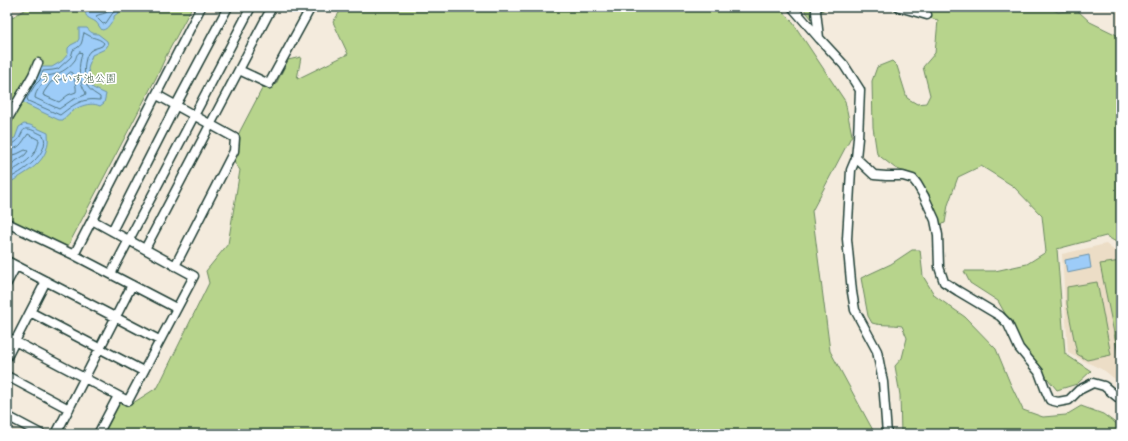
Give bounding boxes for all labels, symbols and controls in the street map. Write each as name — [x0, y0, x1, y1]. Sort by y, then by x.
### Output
park label: うぐいす池公園 — [40, 70, 117, 85]

